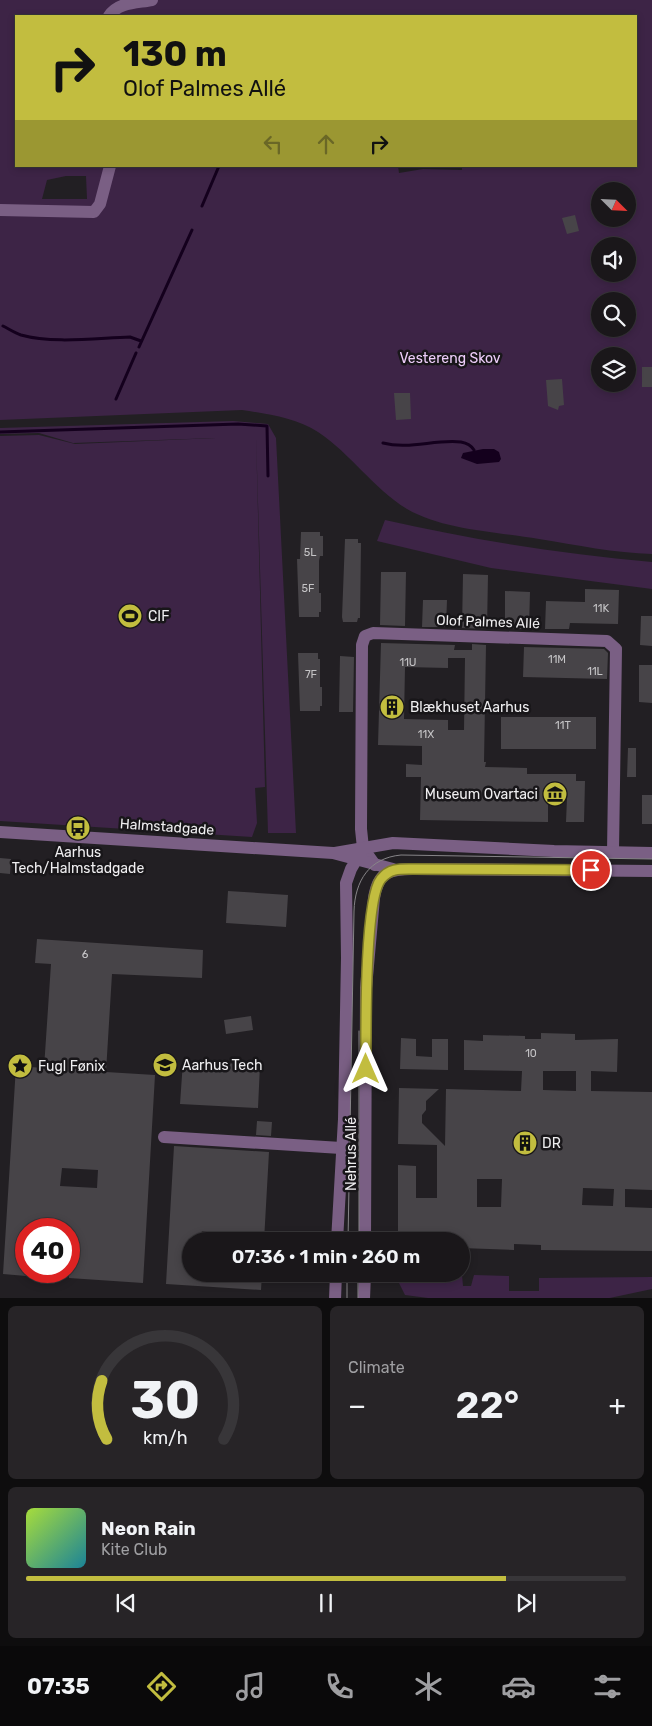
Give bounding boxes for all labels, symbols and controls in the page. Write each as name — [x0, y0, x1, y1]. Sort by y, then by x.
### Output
text: 130 m — [123, 33, 227, 75]
icon: right — [40, 35, 105, 100]
text: Olof Palmes Allé — [123, 75, 286, 102]
icon: left — [259, 130, 287, 158]
icon: ahead — [312, 130, 340, 158]
icon: right — [365, 130, 393, 158]
north arrow — [591, 182, 636, 228]
map controls — [591, 182, 636, 392]
button: sound — [591, 237, 636, 282]
button: search — [591, 292, 636, 337]
button: layers — [591, 347, 636, 392]
park label: Vestereng Skov — [399, 350, 501, 367]
house number: 5L — [304, 546, 316, 559]
house number: 5F — [302, 582, 314, 595]
house number: 11K — [593, 602, 609, 615]
sports icon: CIF — [117, 603, 143, 629]
place label: CIF — [148, 608, 169, 625]
street label: Olof Palmes Allé — [436, 612, 540, 632]
house number: 11M — [548, 653, 566, 666]
house number: 11U — [399, 656, 417, 669]
house number: 11L — [587, 665, 603, 678]
house number: 7F — [305, 668, 317, 681]
building icon: Blækhuset Aarhus — [379, 694, 405, 720]
place label: Blækhuset Aarhus — [410, 699, 529, 716]
house number: 11T — [555, 719, 572, 732]
house number: 11X — [418, 728, 434, 741]
museum icon: Museum Ovartaci — [542, 781, 568, 807]
place label: Museum Ovartaci — [425, 786, 538, 803]
bus stop icon: Aarhus Tech/Halmstadgade — [65, 815, 91, 841]
street label: Halmstadgade — [119, 815, 215, 839]
place label: Aarhus Tech/Halmstadgade — [12, 844, 144, 877]
pin — [570, 849, 612, 891]
icon: arrive — [577, 856, 605, 884]
house number: 6 — [82, 948, 89, 961]
position arrow — [339, 1042, 391, 1094]
house number: 10 — [525, 1047, 537, 1060]
school or university icon: Aarhus Tech — [152, 1052, 178, 1078]
place icon: Fugl Fønix — [7, 1053, 33, 1079]
place label: Aarhus Tech — [182, 1057, 262, 1074]
place label: Fugl Fønix — [38, 1058, 106, 1075]
street label: Nehrus Allé — [343, 1117, 360, 1191]
building icon: DR — [512, 1130, 538, 1156]
place label: DR — [542, 1135, 561, 1152]
speed limit sign: 40 — [15, 1218, 80, 1283]
text: 07:36 · 1 min · 260 m — [232, 1245, 420, 1268]
text: Climate — [348, 1358, 405, 1377]
text: 30 — [130, 1369, 200, 1431]
text: 22° — [456, 1382, 519, 1428]
text: − — [348, 1389, 366, 1422]
text: + — [609, 1389, 626, 1422]
text: km/h — [143, 1427, 187, 1448]
text: Neon Rain — [101, 1517, 196, 1540]
text: Kite Club — [101, 1540, 167, 1559]
icon: previous — [112, 1589, 140, 1617]
icon: pause — [312, 1589, 340, 1617]
icon: next — [512, 1589, 540, 1617]
icon: directions — [144, 1669, 179, 1704]
icon: music — [233, 1669, 268, 1704]
icon: phone — [322, 1669, 357, 1704]
icon: climate — [411, 1669, 446, 1704]
icon: car — [501, 1669, 536, 1704]
icon: filters — [590, 1669, 625, 1704]
text: 07:35 — [27, 1673, 90, 1700]

